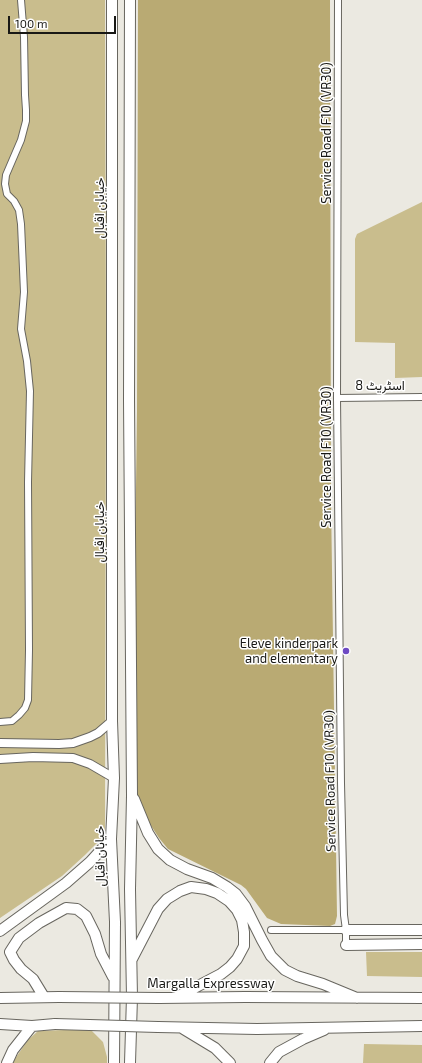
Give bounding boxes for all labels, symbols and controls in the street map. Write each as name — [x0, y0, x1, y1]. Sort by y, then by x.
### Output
scale bar — [10, 8, 118, 34]
text: 100 m — [15, 16, 47, 30]
street label: Service Road F10 (VR30) — [319, 62, 335, 204]
street label: خیابان اقبال — [92, 178, 108, 238]
street label: اسٹریٹ 8 — [355, 378, 405, 394]
street label: Service Road F10 (VR30) — [319, 386, 335, 528]
street label: خیابان اقبال — [92, 502, 108, 562]
place label: Eleve kinderpark and elementary — [240, 636, 338, 667]
marker: Eleve kinderpark and elementary — [341, 646, 351, 656]
street label: Service Road F10 (VR30) — [321, 710, 339, 852]
street label: خیابان اقبال — [92, 825, 108, 887]
street label: Margalla Expressway — [147, 976, 275, 992]

